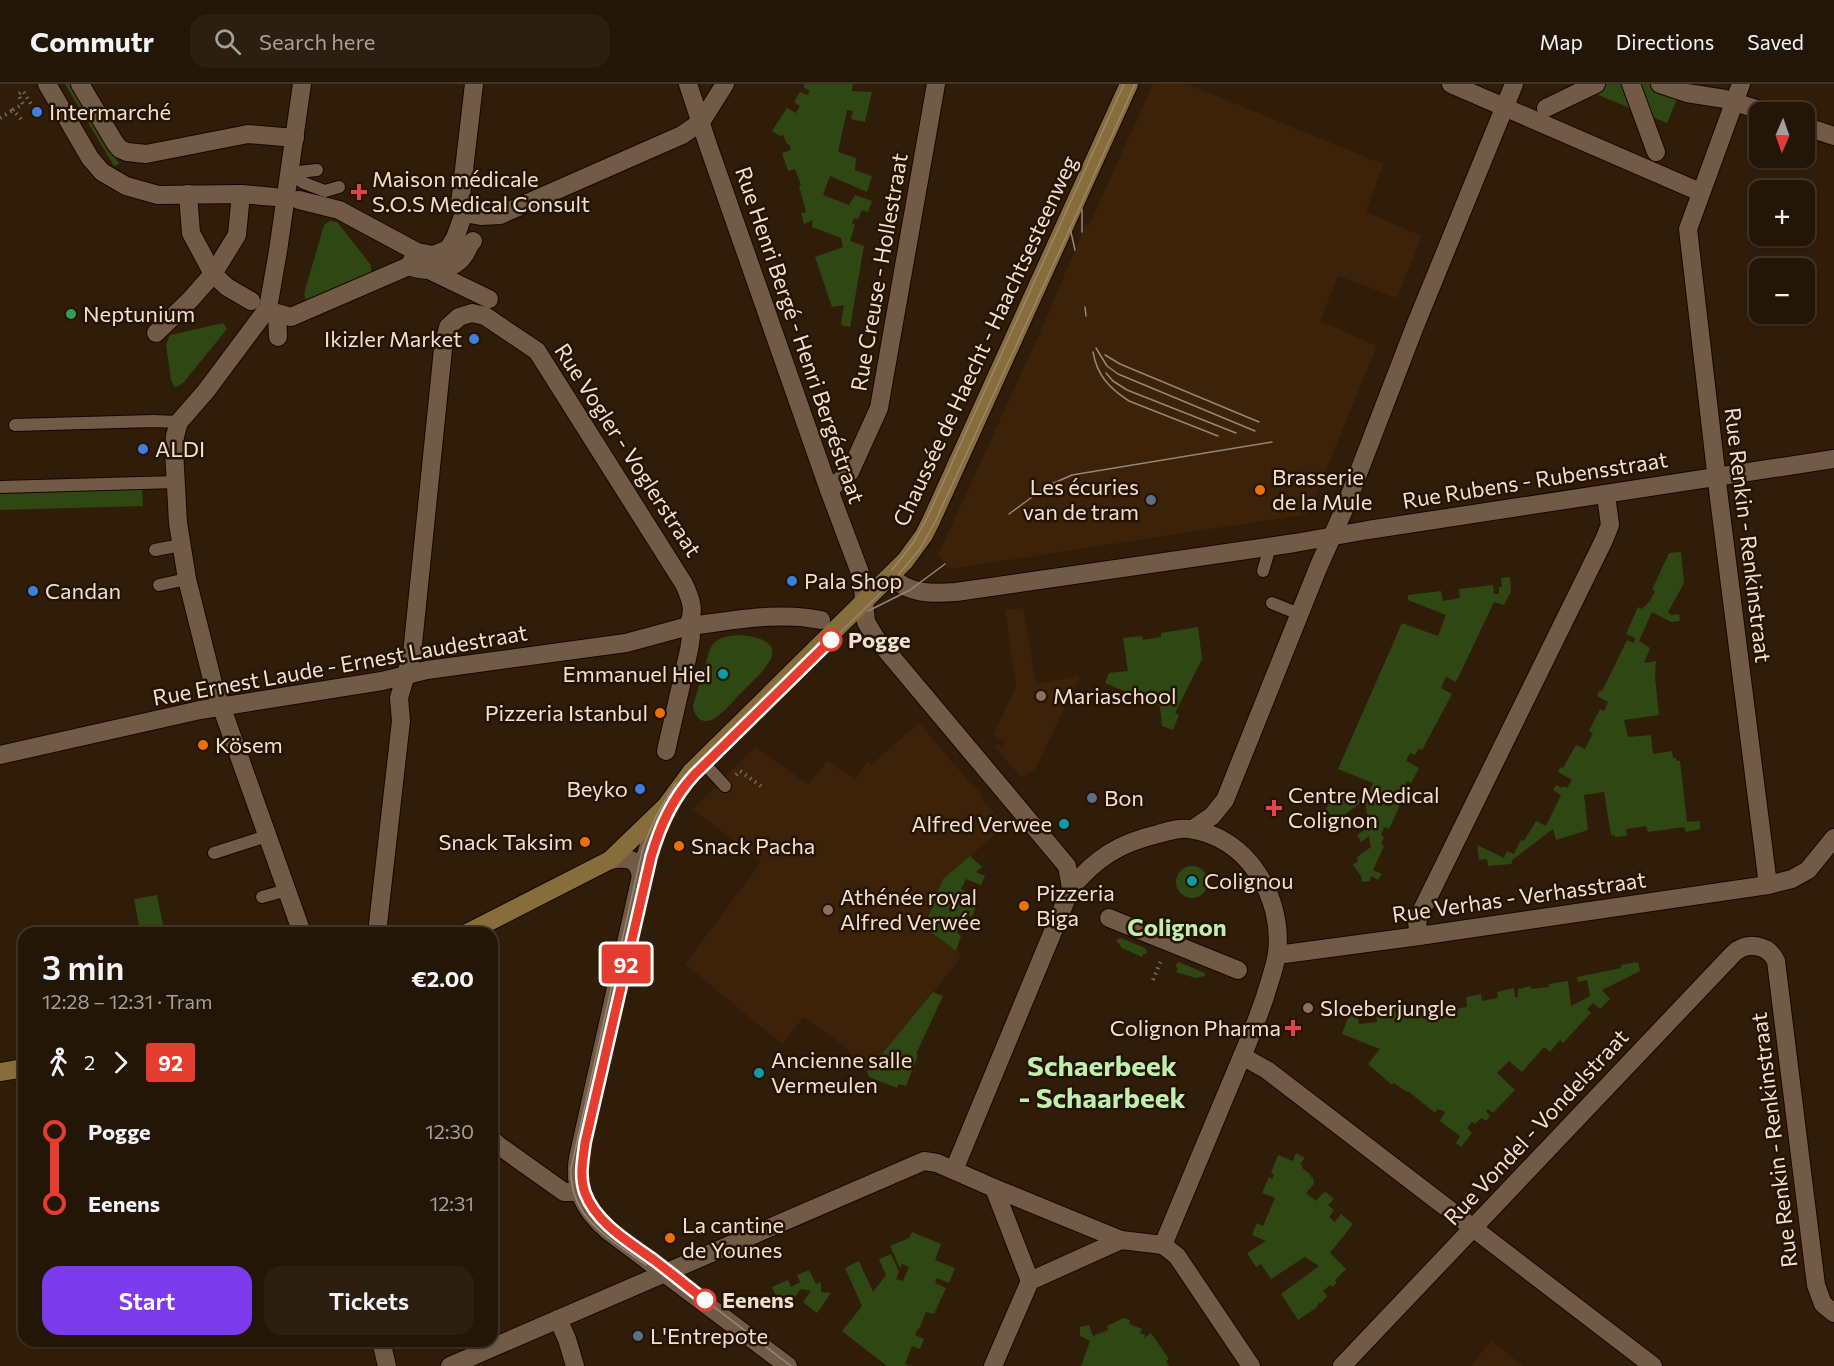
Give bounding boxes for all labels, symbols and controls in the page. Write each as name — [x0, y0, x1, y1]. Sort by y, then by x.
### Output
search box — [190, 14, 610, 68]
text: Commutr — [30, 24, 154, 58]
icon: search — [211, 25, 244, 58]
text: Search here — [259, 28, 375, 55]
text: Map — [1540, 29, 1583, 54]
text: Directions — [1616, 29, 1714, 54]
text: Saved — [1747, 29, 1804, 54]
place label: Intermarché — [49, 98, 171, 125]
north arrow — [1749, 102, 1815, 168]
map controls — [1749, 102, 1815, 324]
marker: Intermarché — [30, 105, 44, 119]
street label: Rue Creuse - Hollestraat — [844, 151, 913, 393]
street label: Chaussée de Haecht - Haachtsesteenweg — [887, 151, 1083, 530]
street label: Rue Henri Bergé - Henri Bergéstraat — [730, 163, 871, 507]
place label: Maison médicale S.O.S Medical Consult — [372, 165, 590, 217]
button: + — [1749, 180, 1815, 246]
marker: Maison médicale S.O.S Medical Consult — [350, 183, 368, 201]
button: − — [1749, 258, 1815, 324]
place label: Neptunium — [83, 300, 195, 327]
marker: Neptunium — [64, 307, 78, 321]
place label: Ikizler Market — [324, 325, 462, 352]
marker: Ikizler Market — [467, 332, 481, 346]
street label: Rue Vogler - Voglerstraat — [549, 338, 708, 561]
street label: Rue Renkin - Renkinstraat — [1719, 406, 1778, 664]
place label: ALDI — [155, 435, 205, 462]
marker: ALDI — [136, 442, 150, 456]
street label: Rue Rubens - Rubensstraat — [1400, 445, 1670, 514]
place label: Brasserie de la Mule — [1272, 463, 1372, 515]
place label: Les écuries van de tram — [1023, 473, 1139, 525]
marker: Brasserie de la Mule — [1253, 483, 1267, 497]
marker: Les écuries van de tram — [1144, 493, 1158, 507]
place label: Pala Shop — [804, 567, 902, 594]
marker: Pala Shop — [785, 574, 799, 588]
place label: Candan — [45, 577, 121, 604]
marker: Candan — [26, 584, 40, 598]
street label: Rue Ernest Laude - Ernest Laudestraat — [151, 618, 529, 711]
place label: Pogge — [848, 626, 911, 653]
marker: Pogge — [820, 629, 842, 651]
place label: Emmanuel Hiel — [562, 660, 711, 687]
marker: Emmanuel Hiel — [716, 667, 730, 681]
place label: Mariaschool — [1053, 682, 1177, 709]
marker: Mariaschool — [1034, 689, 1048, 703]
place label: Pizzeria Istanbul — [485, 699, 648, 726]
marker: Pizzeria Istanbul — [653, 706, 667, 720]
place label: Kösem — [215, 731, 283, 758]
marker: Kösem — [196, 738, 210, 752]
place label: Beyko — [567, 775, 628, 802]
place label: Centre Medical Colignon — [1288, 781, 1439, 833]
marker: Beyko — [633, 782, 647, 796]
place label: Bon — [1104, 784, 1144, 811]
marker: Bon — [1085, 791, 1099, 805]
marker: Centre Medical Colignon — [1265, 799, 1283, 817]
place label: Alfred Verwee — [911, 810, 1052, 837]
marker: Alfred Verwee — [1057, 817, 1071, 831]
place label: Snack Taksim — [438, 828, 573, 855]
place label: Snack Pacha — [691, 832, 815, 859]
marker: Snack Taksim — [578, 835, 592, 849]
marker: Snack Pacha — [672, 839, 686, 853]
street label: Rue Verhas - Verhasstraat — [1390, 865, 1648, 928]
place label: Colignou — [1204, 867, 1293, 894]
marker: Colignou — [1185, 874, 1199, 888]
place label: Pizzeria Biga — [1036, 879, 1115, 931]
place label: Athénée royal Alfred Verwée — [840, 883, 981, 935]
marker: Pizzeria Biga — [1017, 899, 1031, 913]
marker: Athénée royal Alfred Verwée — [821, 903, 835, 917]
district label: Colignon — [1127, 912, 1227, 941]
line badge: 92 — [599, 944, 653, 984]
text: 3 min — [42, 946, 124, 987]
text: 92 — [614, 952, 638, 977]
text: €2.00 — [411, 965, 474, 992]
text: 12:28 – 12:31 · Tram — [42, 989, 213, 1013]
place label: Sloeberjungle — [1320, 994, 1456, 1021]
marker: Sloeberjungle — [1301, 1001, 1315, 1015]
street label: Rue Renkin - Renkinstraat — [1744, 1011, 1803, 1269]
place label: Colignon Pharma — [1110, 1014, 1281, 1041]
marker: Colignon Pharma — [1286, 1021, 1300, 1035]
street label: Rue Vondel - Vondelstraat — [1438, 1023, 1634, 1230]
icon: walk — [42, 1046, 75, 1079]
icon: forward — [104, 1046, 137, 1079]
place label: Ancienne salle Vermeulen — [771, 1046, 912, 1098]
district label: Schaerbeek - Schaarbeek — [1018, 1048, 1186, 1114]
text: 2 — [84, 1050, 95, 1074]
text: 92 — [158, 1050, 183, 1075]
marker: Ancienne salle Vermeulen — [752, 1066, 766, 1080]
text: Pogge — [88, 1118, 151, 1145]
text: 12:30 — [425, 1119, 474, 1143]
text: Eenens — [88, 1190, 160, 1217]
text: 12:31 — [430, 1191, 474, 1215]
place label: La cantine de Younes — [682, 1211, 784, 1263]
marker: La cantine de Younes — [663, 1231, 677, 1245]
button: Start — [42, 1266, 252, 1335]
button: Tickets — [264, 1266, 474, 1335]
place label: Eenens — [722, 1286, 794, 1313]
marker: Eenens — [694, 1289, 716, 1311]
place label: L'Entrepote — [650, 1322, 768, 1349]
marker: L'Entrepote — [631, 1329, 645, 1343]

